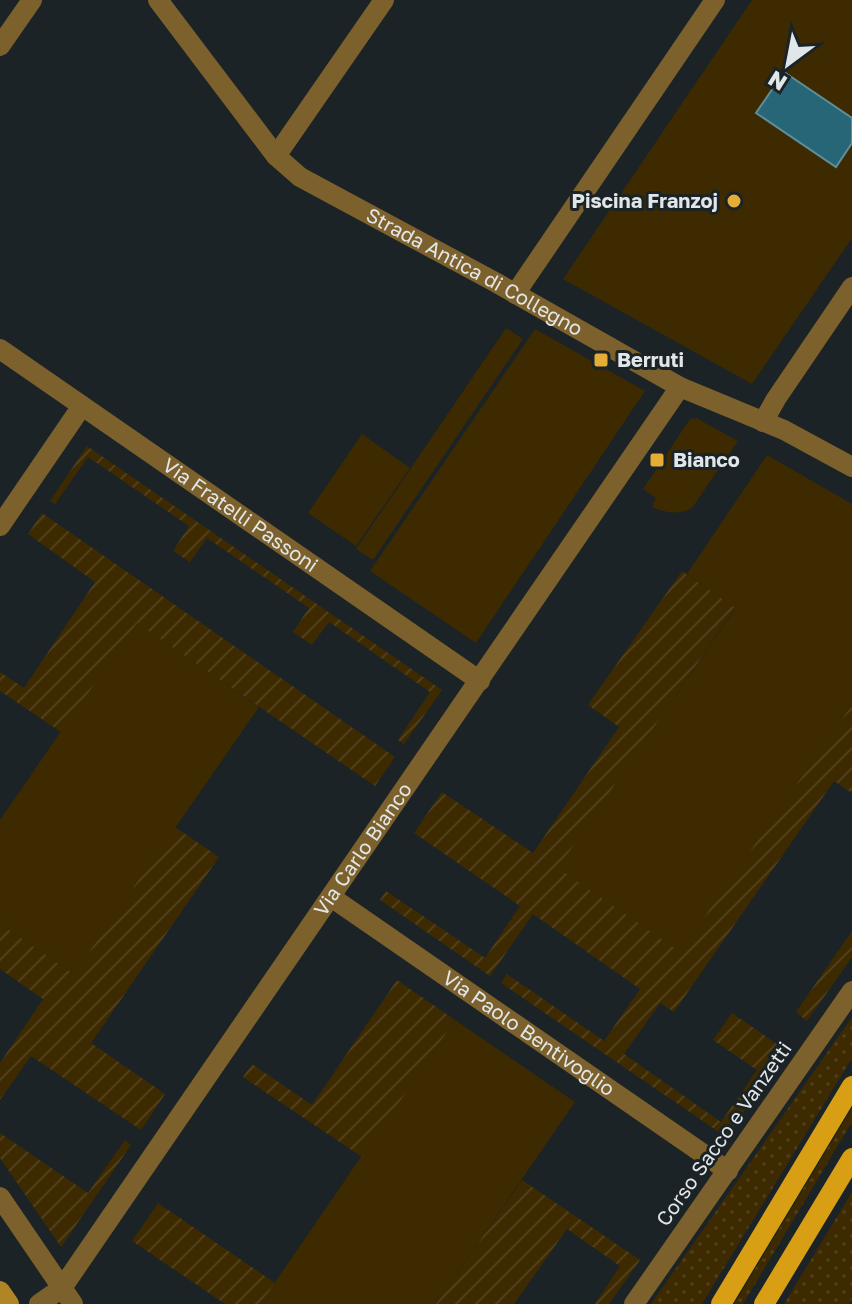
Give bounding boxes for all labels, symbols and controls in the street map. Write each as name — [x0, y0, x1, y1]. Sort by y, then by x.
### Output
north arrow — [748, 24, 828, 104]
text: N — [763, 66, 791, 97]
place label: Piscina Franzoj — [572, 188, 718, 212]
marker: Piscina Franzoj — [725, 192, 743, 210]
street label: Strada Antica di Collegno — [362, 202, 587, 340]
place label: Berruti — [617, 347, 684, 371]
marker: Berruti — [592, 351, 610, 369]
place label: Bianco — [673, 447, 740, 471]
marker: Bianco — [648, 451, 666, 469]
street label: Via Fratelli Passoni — [158, 452, 323, 576]
street label: Via Carlo Bianco — [308, 777, 416, 920]
street label: Via Paolo Bentivoglio — [438, 965, 620, 1100]
street label: Corso Sacco e Vanzetti — [650, 1037, 796, 1230]

